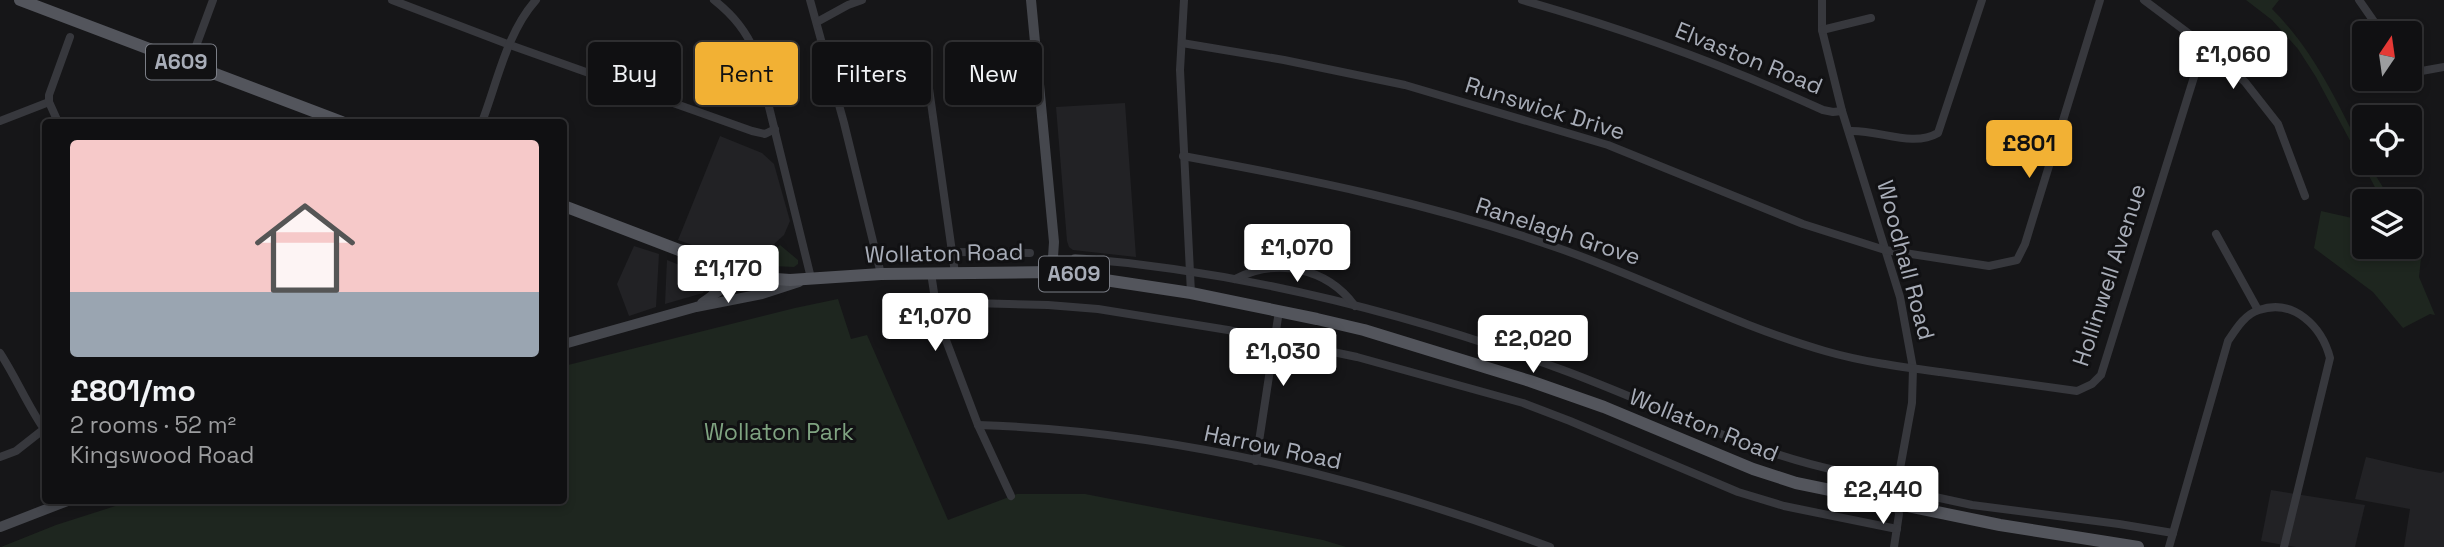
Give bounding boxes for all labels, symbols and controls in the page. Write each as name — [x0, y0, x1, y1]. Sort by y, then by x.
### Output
street label: Elvaston Road — [1671, 15, 1827, 101]
north arrow — [2352, 21, 2422, 91]
map controls — [2352, 21, 2422, 259]
pin: £1,060 — [2176, 32, 2290, 91]
text: £1,060 — [2195, 39, 2271, 69]
chip: Buy — [588, 42, 681, 105]
chip: Rent — [695, 42, 798, 105]
chip: Filters — [812, 42, 931, 105]
chip: New — [945, 42, 1042, 105]
road number: A609 — [146, 44, 216, 80]
street label: Runswick Drive — [1461, 69, 1629, 147]
button: locate — [2352, 105, 2422, 175]
pin: £801 — [1988, 120, 2070, 180]
text: £801 — [2002, 128, 2056, 158]
street label: Woodhall Road — [1870, 177, 1942, 343]
street label: Hollinwell Avenue — [2065, 180, 2153, 370]
icon: home — [242, 185, 368, 311]
button: layers — [2352, 189, 2422, 259]
street label: Ranelagh Grove — [1472, 190, 1644, 272]
pin: £1,070 — [1240, 224, 1354, 284]
text: £1,070 — [1260, 232, 1334, 262]
street label: Wollaton Road — [864, 237, 1024, 269]
pin: £1,170 — [671, 246, 785, 305]
text: £1,170 — [694, 253, 762, 283]
road number: A609 — [1039, 256, 1109, 292]
pin: £1,070 — [878, 294, 992, 353]
text: £1,070 — [898, 301, 972, 331]
pin: £2,020 — [1476, 316, 1590, 375]
text: £2,020 — [1494, 323, 1572, 353]
pin: £1,030 — [1226, 328, 1340, 388]
text: £1,030 — [1245, 336, 1321, 366]
text: £801/mo — [70, 371, 196, 410]
street label: Wollaton Road — [1625, 381, 1783, 469]
text: 2 rooms · 52 m² — [70, 410, 236, 440]
park label: Wollaton Park — [704, 417, 854, 447]
street label: Harrow Road — [1201, 418, 1345, 476]
text: Kingswood Road — [70, 440, 254, 470]
pin: £2,440 — [1826, 466, 1940, 526]
text: £2,440 — [1843, 474, 1923, 504]

